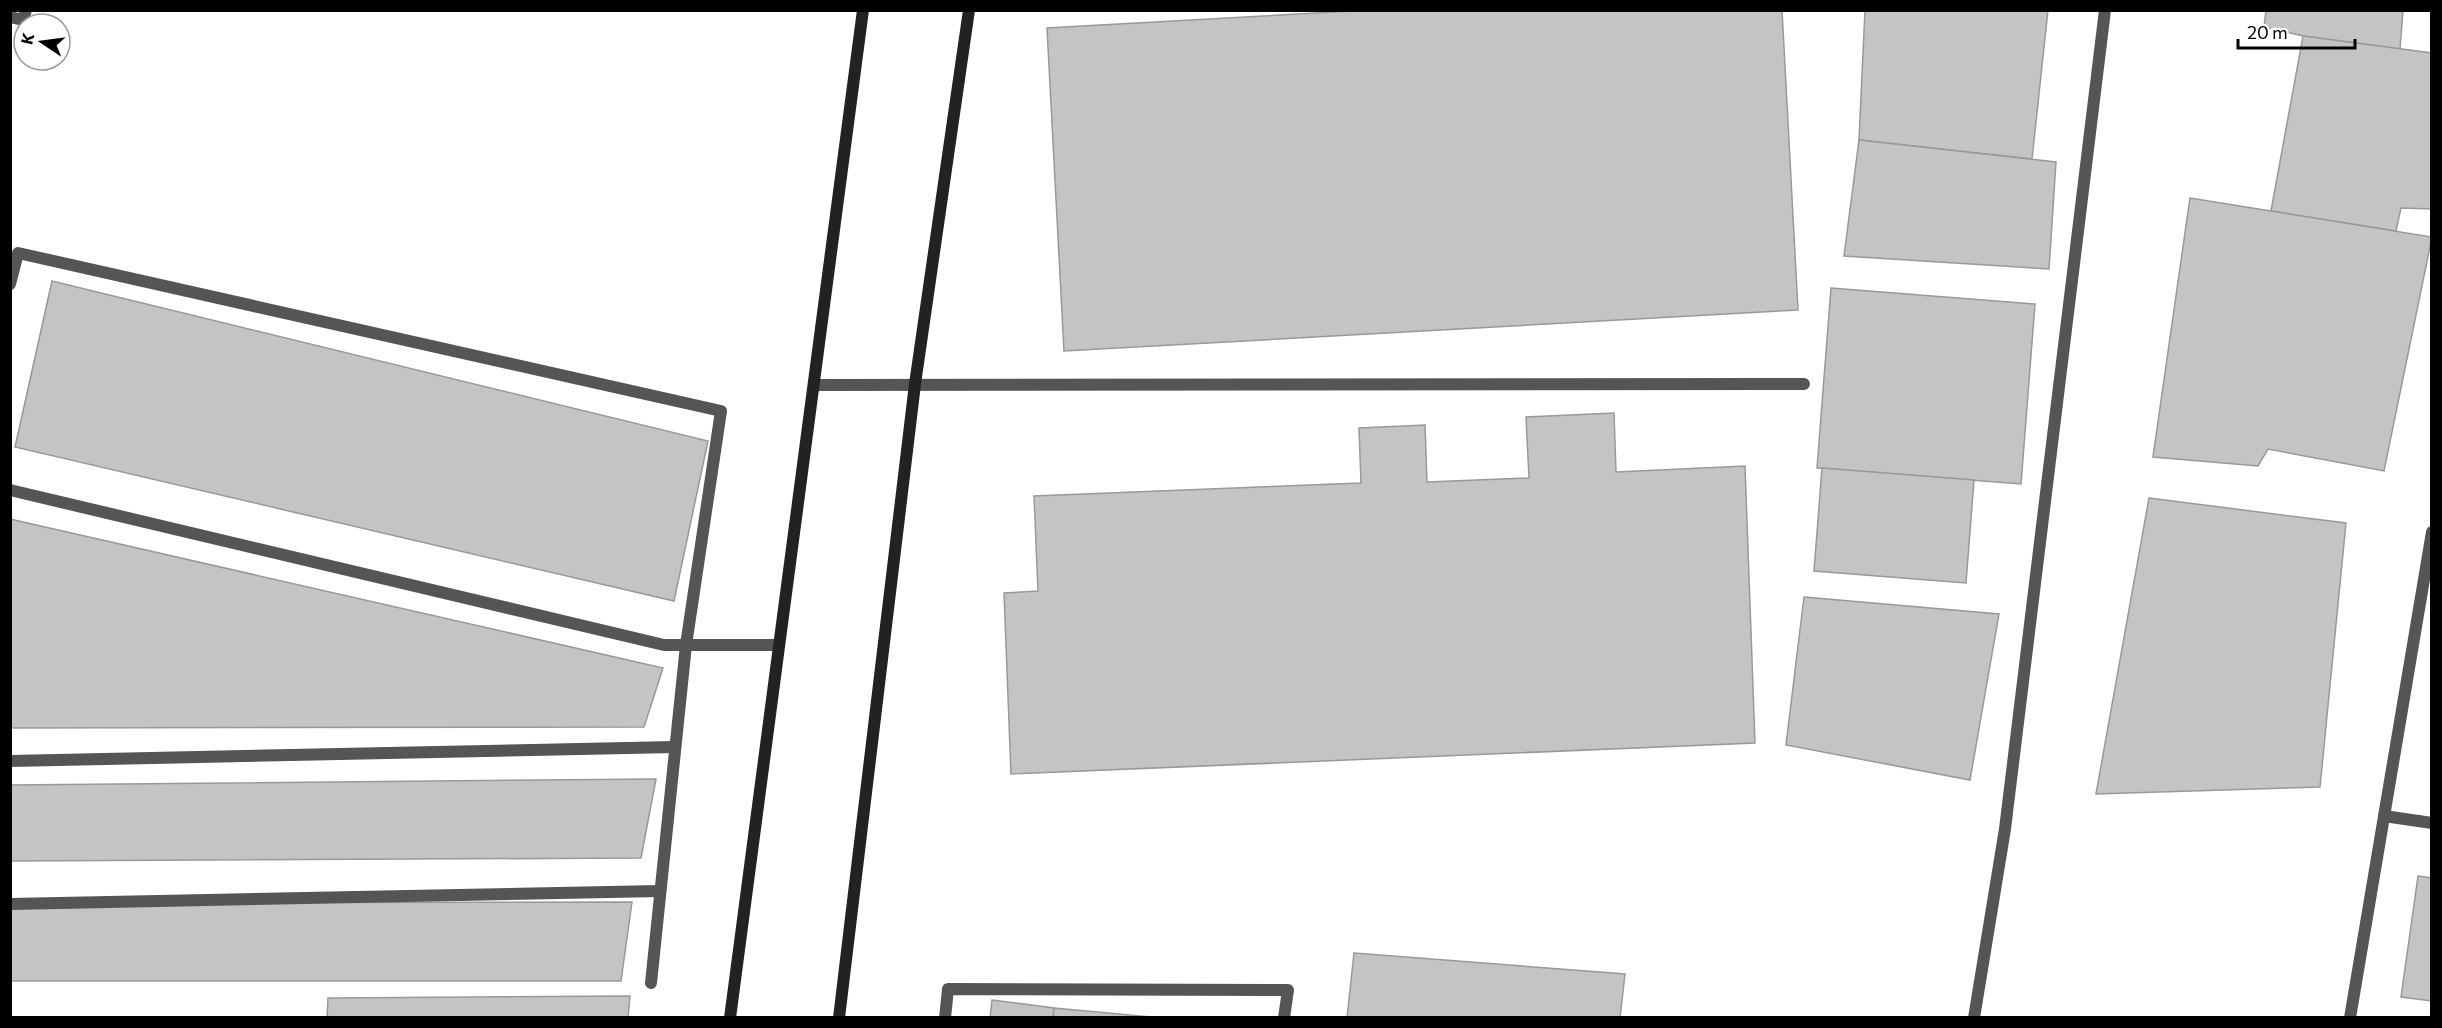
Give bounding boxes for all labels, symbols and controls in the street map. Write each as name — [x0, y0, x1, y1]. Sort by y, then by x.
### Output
north arrow — [12, 12, 72, 72]
scale bar — [2238, 12, 2355, 50]
text: 20 m — [2247, 21, 2288, 43]
text: K — [16, 31, 37, 46]

